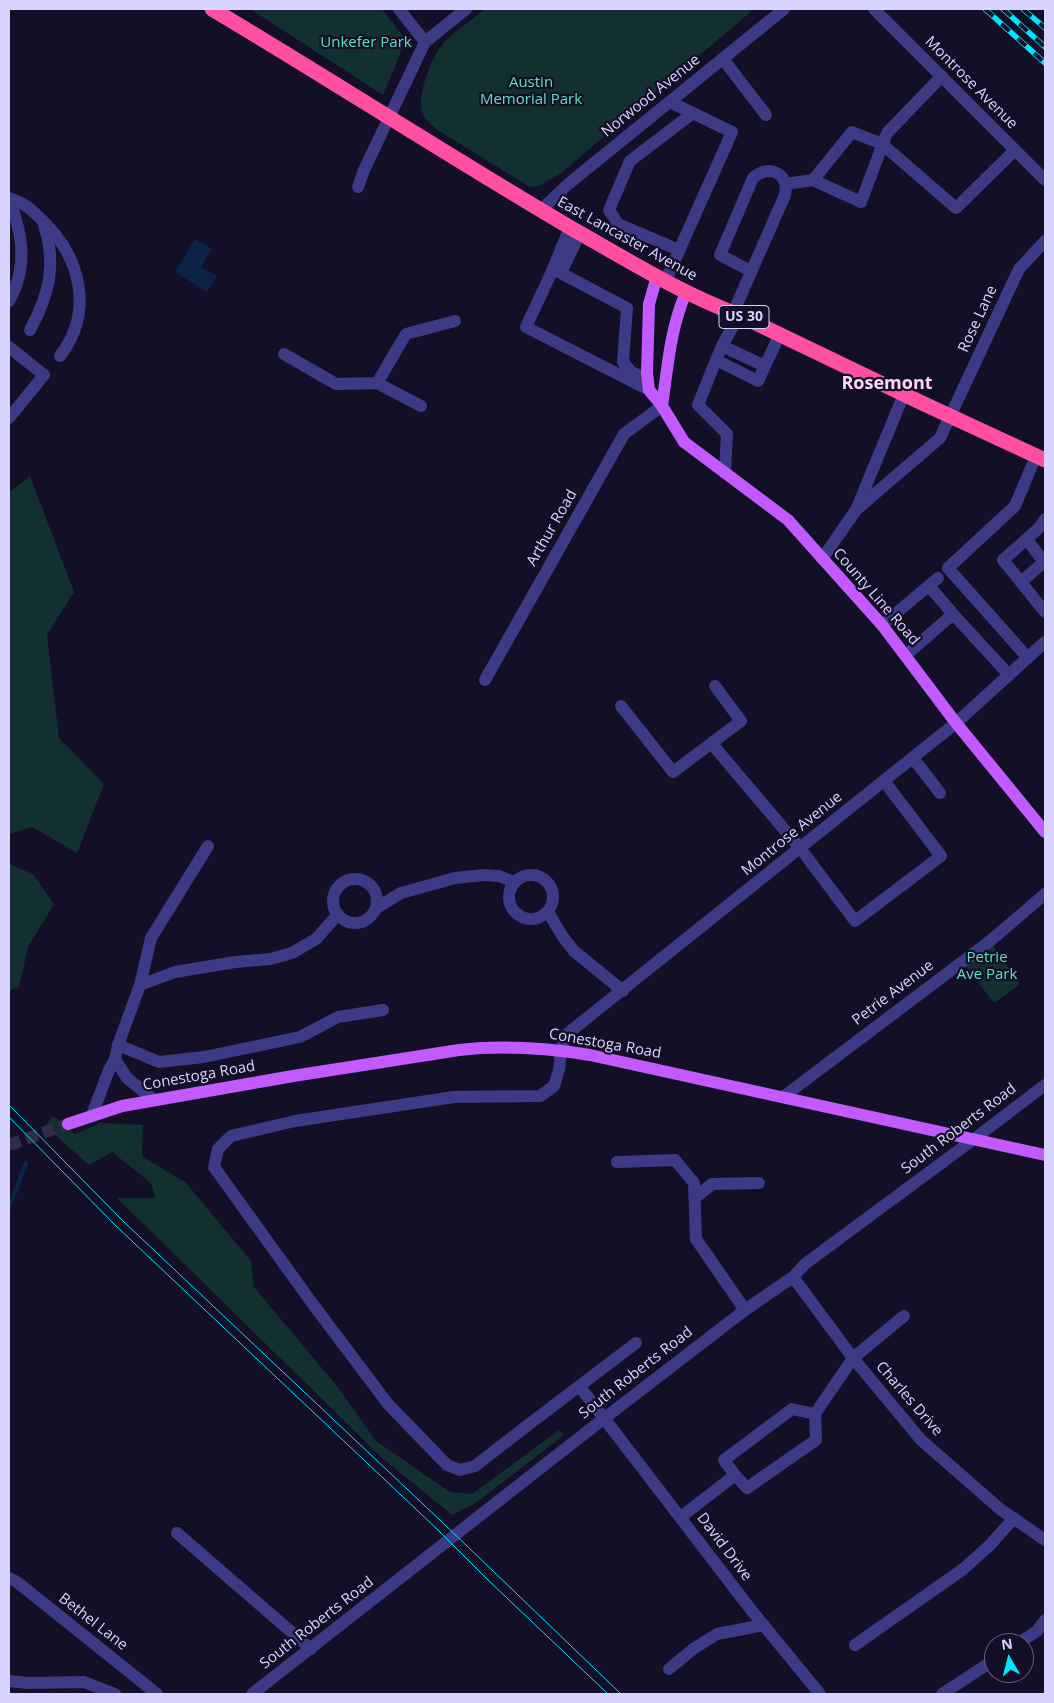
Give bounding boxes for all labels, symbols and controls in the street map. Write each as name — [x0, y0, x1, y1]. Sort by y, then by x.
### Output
street label: Montrose Avenue — [921, 33, 1021, 133]
park label: Unkefer Park — [320, 34, 412, 52]
street label: Norwood Avenue — [598, 51, 704, 141]
park label: Austin Memorial Park — [480, 74, 582, 109]
street label: East Lancaster Avenue — [554, 193, 700, 285]
street label: Rose Lane — [955, 283, 1001, 355]
road number: US 30 — [719, 306, 769, 328]
district label: Rosemont — [841, 373, 933, 395]
street label: Arthur Road — [523, 487, 581, 569]
street label: County Line Road — [829, 545, 923, 649]
street label: Montrose Avenue — [738, 788, 846, 880]
park label: Petrie Ave Park — [957, 949, 1017, 984]
street label: Petrie Avenue — [849, 957, 937, 1029]
street label: Conestoga Road — [547, 1025, 663, 1063]
street label: Conestoga Road — [141, 1057, 257, 1095]
street label: South Roberts Road — [898, 1080, 1020, 1178]
street label: South Roberts Road — [576, 1323, 696, 1423]
street label: Charles Drive — [872, 1358, 946, 1440]
street label: David Drive — [693, 1510, 755, 1584]
street label: South Roberts Road — [257, 1573, 377, 1673]
street label: Bethel Lane — [55, 1589, 131, 1655]
north arrow — [984, 1633, 1034, 1683]
text: N — [1000, 1633, 1014, 1654]

